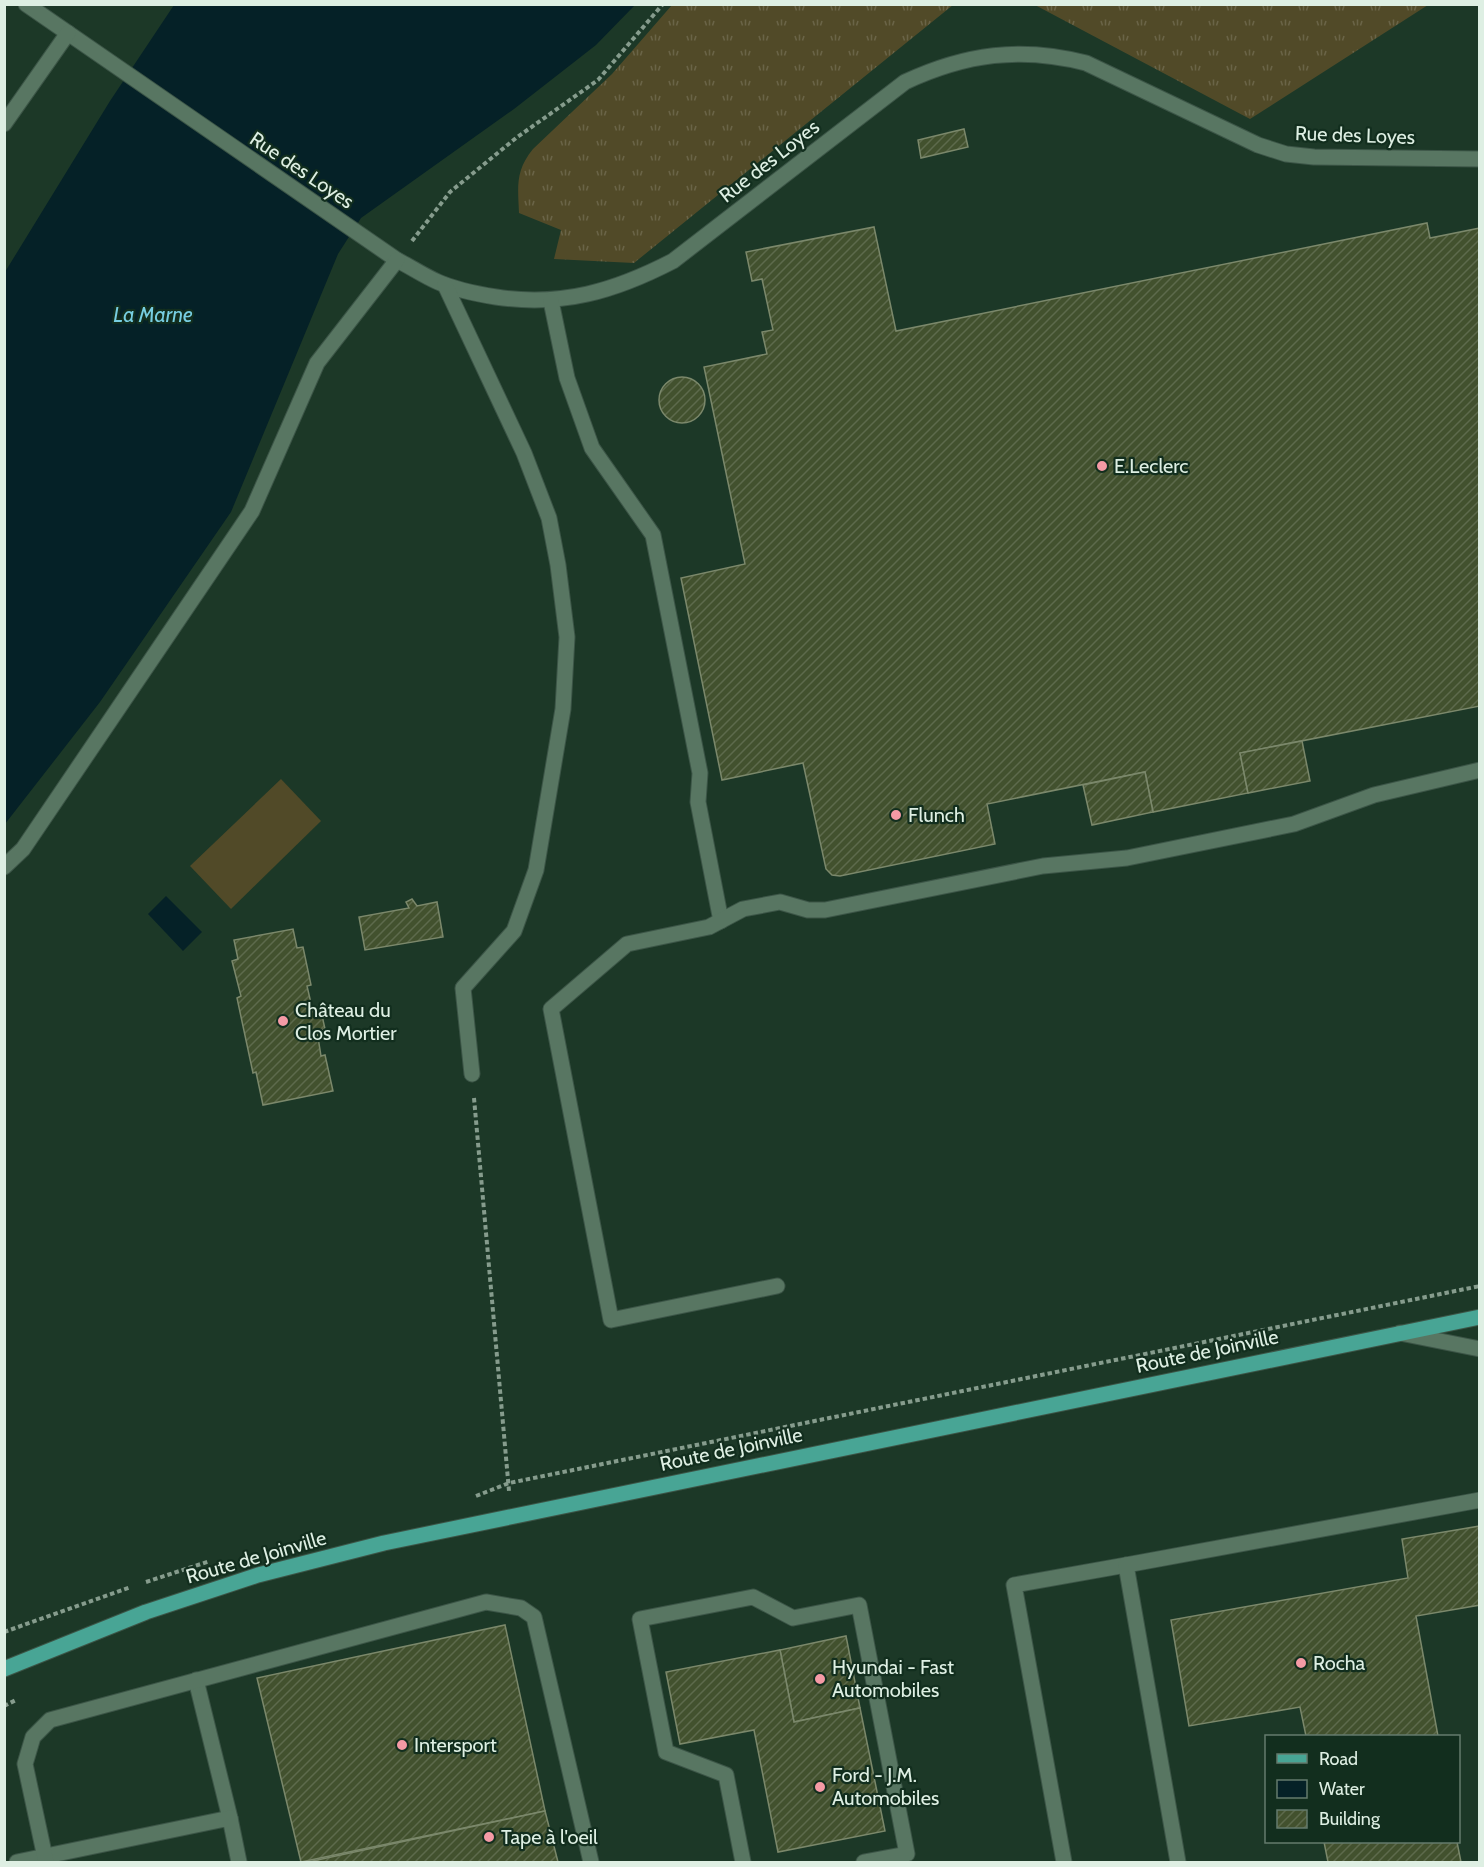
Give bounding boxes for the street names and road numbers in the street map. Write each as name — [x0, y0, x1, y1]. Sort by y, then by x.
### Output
street label: Rue des Loyes — [714, 115, 824, 207]
street label: Rue des Loyes — [1295, 121, 1415, 149]
street label: Rue des Loyes — [245, 126, 359, 214]
street label: Route de Joinville — [1134, 1324, 1280, 1378]
street label: Route de Joinville — [658, 1422, 804, 1476]
street label: Route de Joinville — [183, 1525, 329, 1589]

